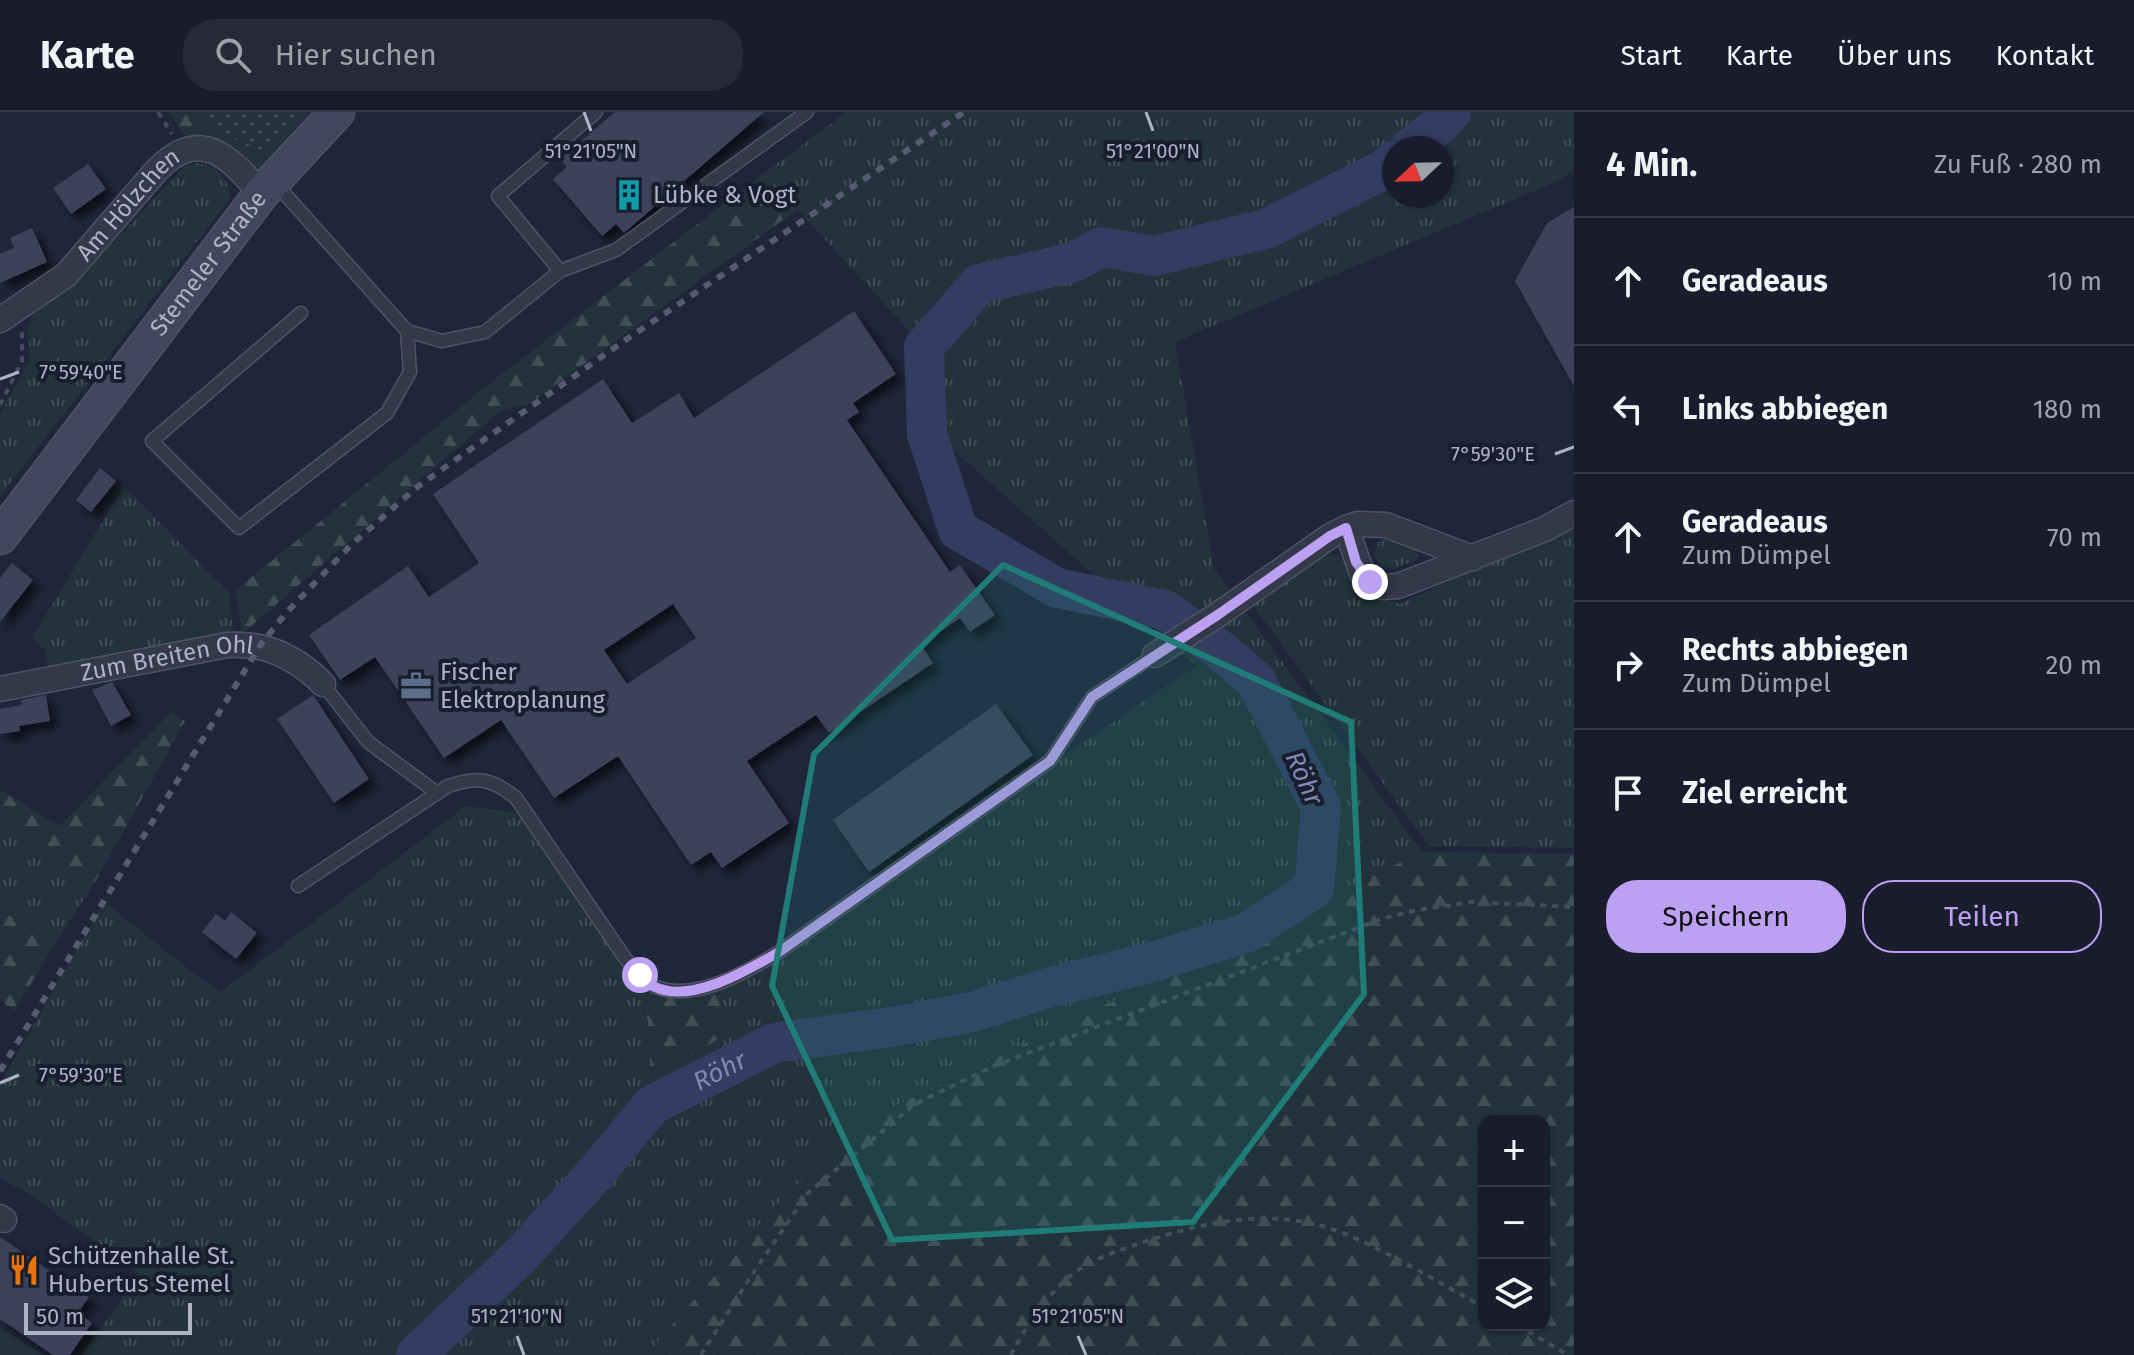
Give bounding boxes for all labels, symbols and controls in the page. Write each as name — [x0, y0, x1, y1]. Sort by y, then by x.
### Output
search box — [183, 19, 743, 91]
text: Karte — [40, 32, 135, 78]
icon: search — [211, 33, 255, 77]
text: Hier suchen — [275, 37, 437, 73]
text: Start — [1620, 39, 1682, 72]
text: Karte — [1726, 39, 1793, 72]
text: Über uns — [1837, 39, 1952, 72]
text: Kontakt — [1996, 39, 2094, 72]
north arrow — [1382, 136, 1454, 208]
text: 51°21'05"N — [545, 139, 637, 163]
text: 51°21'00"N — [1106, 139, 1200, 163]
street label: Am Hölzchen — [71, 142, 185, 266]
text: 4 Min. — [1606, 144, 1697, 185]
text: Zu Fuß · 280 m — [1934, 149, 2102, 180]
building icon: Lübke & Vogt — [612, 178, 646, 212]
place label: Lübke & Vogt — [653, 181, 796, 209]
street label: Stemeler Straße — [144, 185, 272, 341]
icon: ahead — [1606, 259, 1650, 303]
text: Geradeaus — [1682, 263, 1828, 299]
text: 10 m — [2047, 266, 2102, 297]
text: 7°59'40"E — [39, 360, 123, 384]
icon: left — [1606, 387, 1650, 431]
text: Links abbiegen — [1682, 391, 1888, 427]
text: 180 m — [2033, 394, 2102, 425]
text: 7°59'30"E — [1451, 442, 1535, 466]
text: Geradeaus — [1682, 504, 1828, 540]
icon: ahead — [1606, 515, 1650, 559]
text: 70 m — [2047, 522, 2102, 553]
text: Zum Dümpel — [1682, 540, 1831, 571]
route end — [1352, 564, 1388, 600]
street label: Zum Breiten Ohl — [78, 630, 255, 687]
text: Rechts abbiegen — [1682, 632, 1909, 668]
icon: right — [1606, 643, 1650, 687]
text: 20 m — [2045, 650, 2102, 681]
place label: Fischer Elektroplanung — [440, 658, 605, 714]
text: Zum Dümpel — [1682, 668, 1831, 699]
office icon: Fischer Elektroplanung — [399, 669, 433, 703]
water label: Röhr — [1279, 746, 1330, 811]
icon: arrive — [1606, 771, 1650, 815]
text: Ziel erreicht — [1682, 775, 1847, 811]
button: Speichern — [1606, 880, 1846, 953]
button: Teilen — [1862, 880, 2102, 953]
route start — [622, 957, 658, 993]
water label: Röhr — [688, 1044, 752, 1097]
text: 7°59'30"E — [39, 1063, 123, 1087]
map controls — [1478, 1115, 1550, 1331]
button: + — [1478, 1115, 1550, 1187]
button: − — [1478, 1187, 1550, 1259]
place label: Schützenhalle St. Hubertus Stemel — [48, 1242, 235, 1298]
restaurant icon: Schützenhalle St. Hubertus Stemel — [7, 1253, 41, 1287]
button: layers — [1478, 1259, 1550, 1331]
scale bar — [24, 1299, 192, 1335]
text: 50 m — [36, 1303, 84, 1330]
text: 51°21'10"N — [471, 1304, 563, 1328]
text: 51°21'05"N — [1032, 1304, 1124, 1328]

